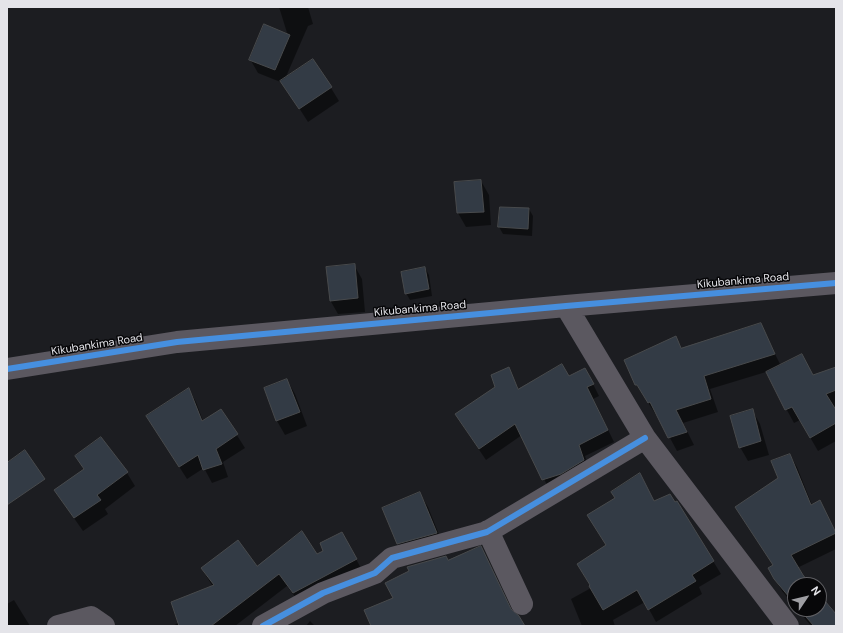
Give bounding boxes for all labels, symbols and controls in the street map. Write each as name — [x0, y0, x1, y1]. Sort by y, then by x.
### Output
street label: Kikubankima Road — [696, 270, 790, 292]
street label: Kikubankima Road — [373, 298, 467, 320]
street label: Kikubankima Road — [50, 331, 144, 359]
north arrow — [787, 577, 827, 617]
text: N — [808, 583, 824, 598]

